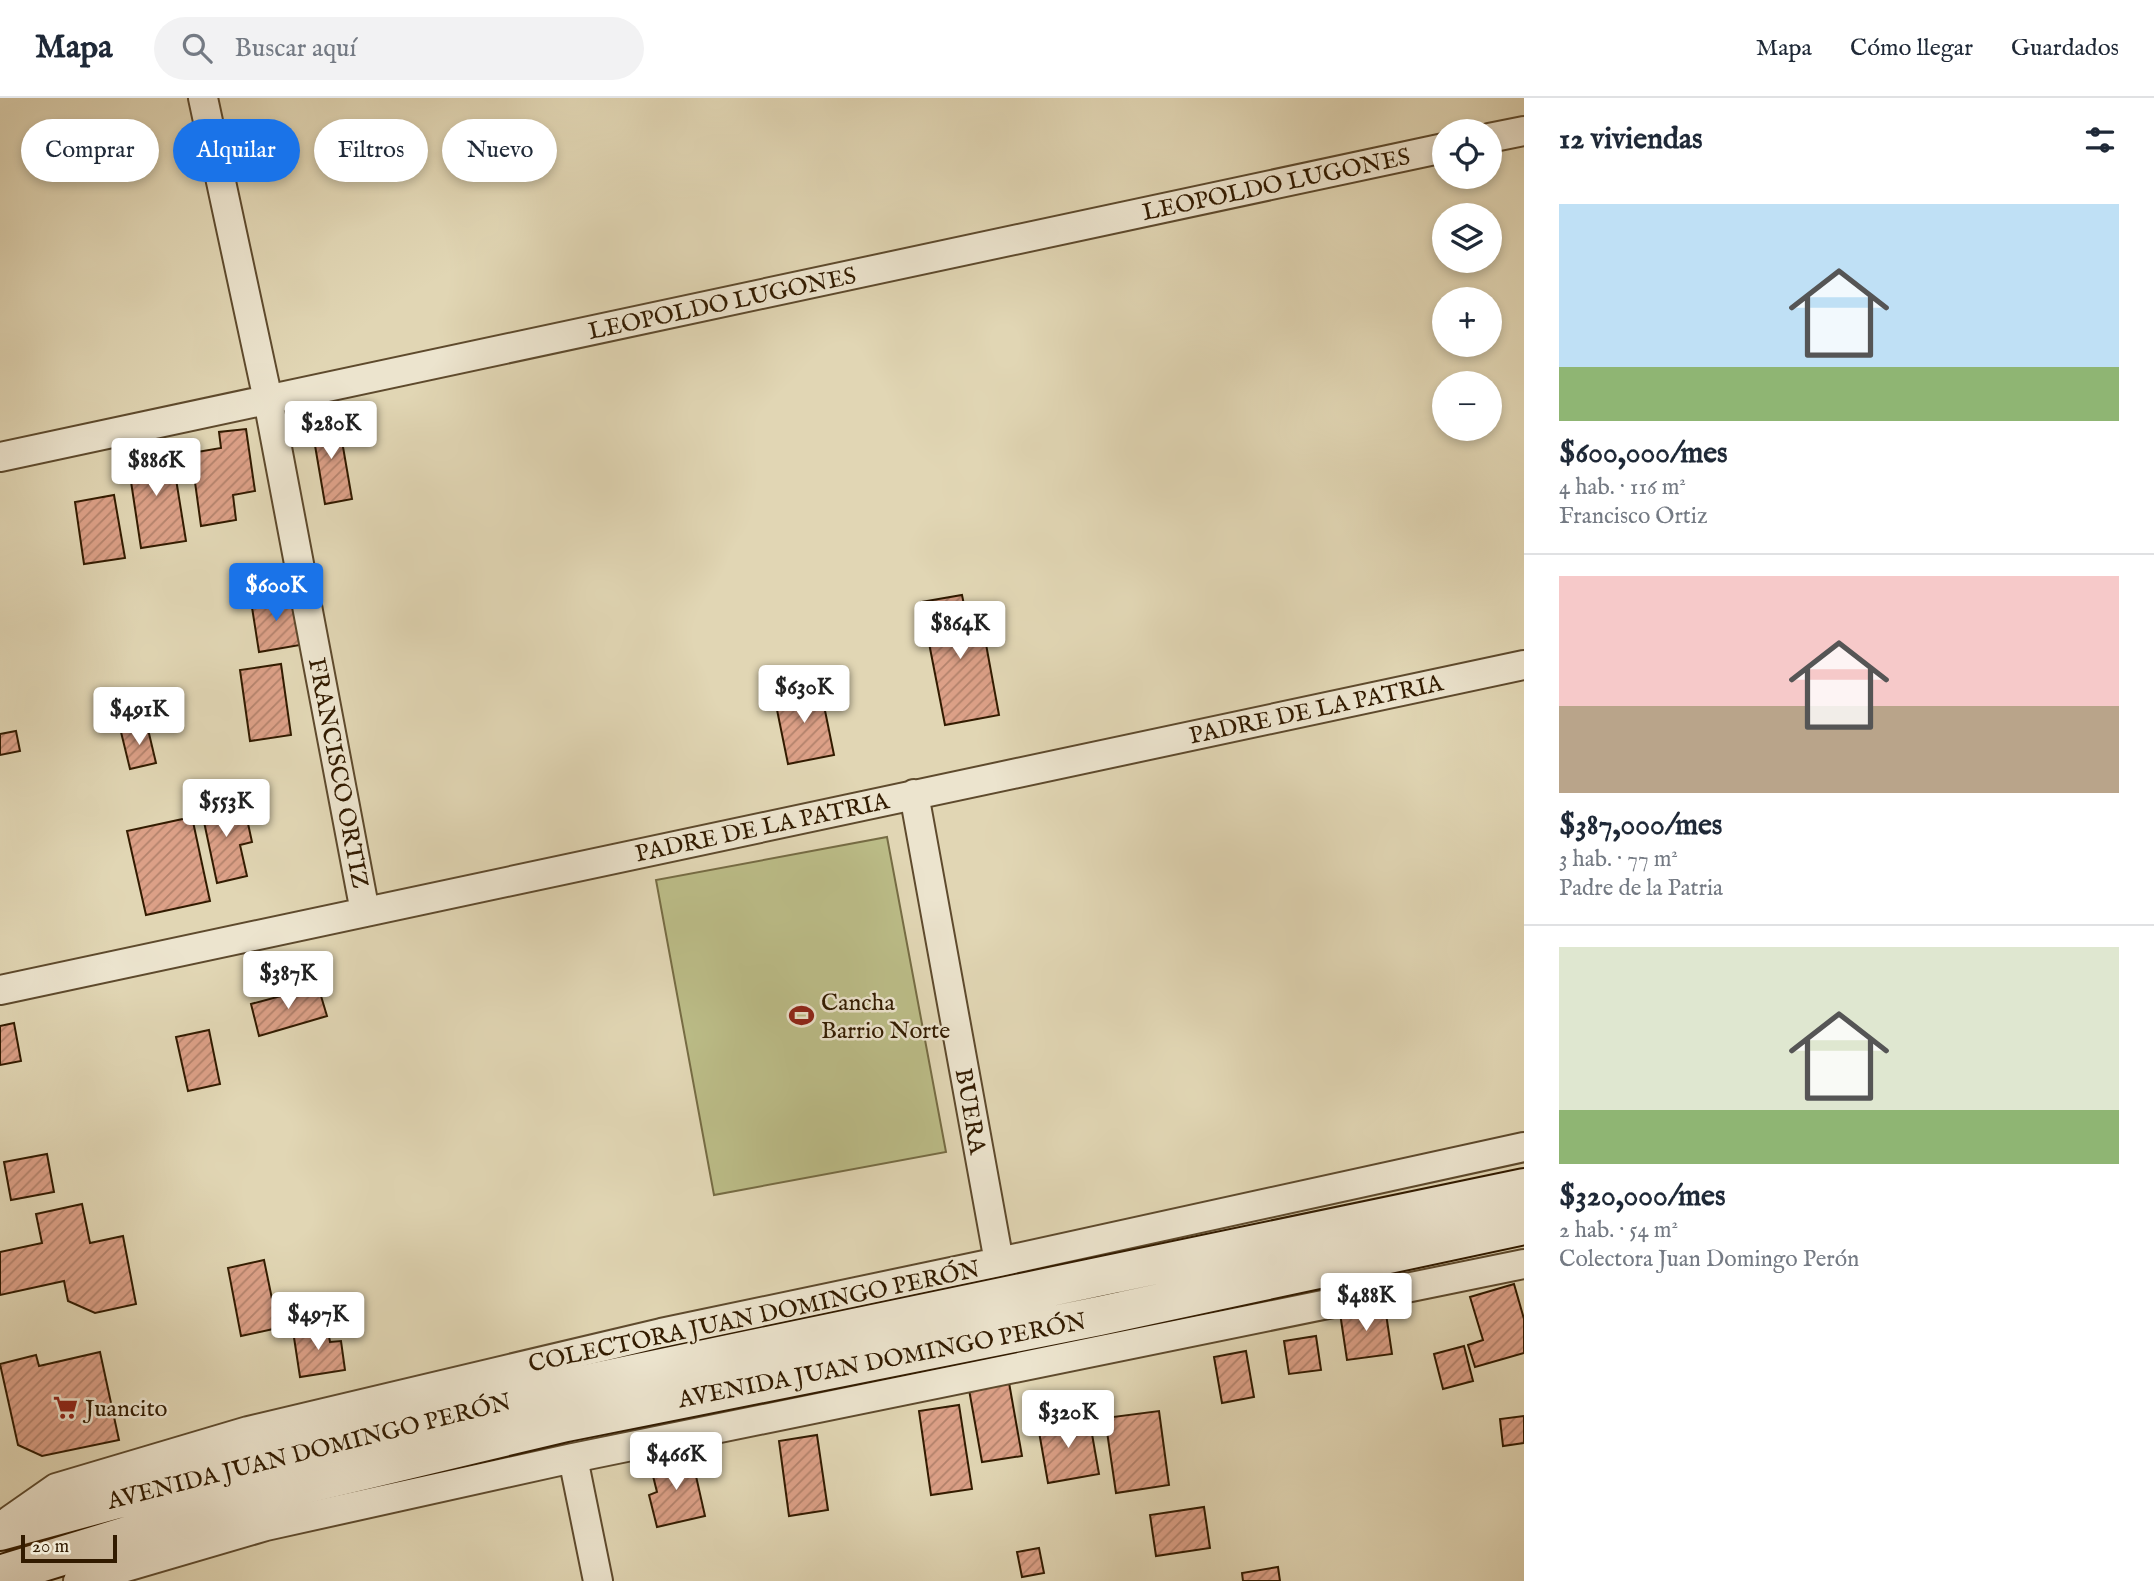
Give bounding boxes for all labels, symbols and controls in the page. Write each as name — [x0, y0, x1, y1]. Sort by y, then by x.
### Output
search box — [154, 17, 644, 80]
text: Mapa — [35, 27, 112, 69]
icon: search — [178, 29, 216, 67]
text: Buscar aquí — [234, 32, 356, 65]
text: Mapa — [1756, 33, 1812, 64]
text: Cómo llegar — [1850, 33, 1973, 64]
text: Guardados — [2011, 33, 2119, 64]
chip: Comprar — [21, 119, 159, 182]
chip: Alquilar — [173, 119, 300, 182]
chip: Filtros — [314, 119, 428, 182]
chip: Nuevo — [442, 119, 557, 182]
map controls — [1432, 119, 1502, 441]
button: locate — [1432, 119, 1502, 189]
text: 12 viviendas — [1559, 121, 1702, 159]
icon: filters — [2081, 121, 2119, 159]
street label: LEOPOLDO LUGONES — [1140, 142, 1413, 229]
button: layers — [1432, 203, 1502, 273]
icon: home — [1776, 250, 1902, 376]
street label: LEOPOLDO LUGONES — [586, 261, 859, 348]
button: + — [1432, 287, 1502, 357]
button: − — [1432, 371, 1502, 441]
pin: $280K — [282, 402, 380, 461]
text: $280K — [301, 409, 361, 438]
text: $600,000/mes — [1559, 435, 1728, 473]
pin: $886K — [107, 438, 205, 498]
text: $886K — [127, 446, 185, 475]
text: 4 hab. · 116 m² — [1559, 473, 1686, 502]
text: Francisco Ortiz — [1559, 502, 1708, 531]
pin: $600K — [227, 564, 325, 623]
text: $600K — [245, 571, 307, 600]
pin: $864K — [911, 602, 1009, 661]
text: $864K — [930, 609, 990, 638]
icon: home — [1776, 622, 1902, 748]
street label: FRANCISCO ORTIZ — [300, 655, 375, 891]
pin: $630K — [755, 666, 853, 725]
street label: PADRE DE LA PATRIA — [1187, 668, 1447, 753]
text: $630K — [775, 673, 833, 702]
pin: $491K — [90, 688, 188, 747]
text: $491K — [109, 695, 169, 724]
pin: $553K — [177, 780, 275, 839]
street label: PADRE DE LA PATRIA — [633, 786, 893, 871]
text: $553K — [199, 787, 253, 816]
text: $387,000/mes — [1559, 807, 1722, 845]
text: 3 hab. · 77 m² — [1559, 845, 1678, 874]
text: Padre de la Patria — [1559, 874, 1723, 903]
pin: $387K — [239, 951, 337, 1011]
text: $387K — [259, 959, 317, 988]
place label: Cancha Barrio Norte — [821, 988, 950, 1047]
icon: home — [1776, 993, 1902, 1119]
sports icon: Cancha Barrio Norte — [787, 1002, 815, 1030]
street label: BUERA — [947, 1066, 992, 1157]
text: $320,000/mes — [1559, 1178, 1725, 1216]
text: 2 hab. · 54 m² — [1559, 1216, 1678, 1245]
text: Colectora Juan Domingo Perón — [1559, 1245, 1859, 1274]
street label: COLECTORA JUAN DOMINGO PERÓN — [526, 1254, 983, 1381]
pin: $488K — [1317, 1274, 1415, 1333]
text: $488K — [1337, 1281, 1395, 1310]
pin: $497K — [269, 1292, 367, 1352]
text: $497K — [287, 1300, 349, 1329]
street label: AVENIDA JUAN DOMINGO PERÓN — [675, 1307, 1089, 1416]
street label: AVENIDA JUAN DOMINGO PERÓN — [103, 1387, 515, 1518]
pin: $320K — [1019, 1390, 1117, 1450]
supermarket icon: Juancito — [51, 1394, 79, 1422]
place label: Juancito — [82, 1394, 168, 1425]
text: $320K — [1038, 1398, 1098, 1427]
pin: $466K — [627, 1432, 725, 1492]
text: $466K — [646, 1440, 706, 1469]
scale bar — [21, 1532, 117, 1564]
text: 20 m — [32, 1535, 69, 1559]

